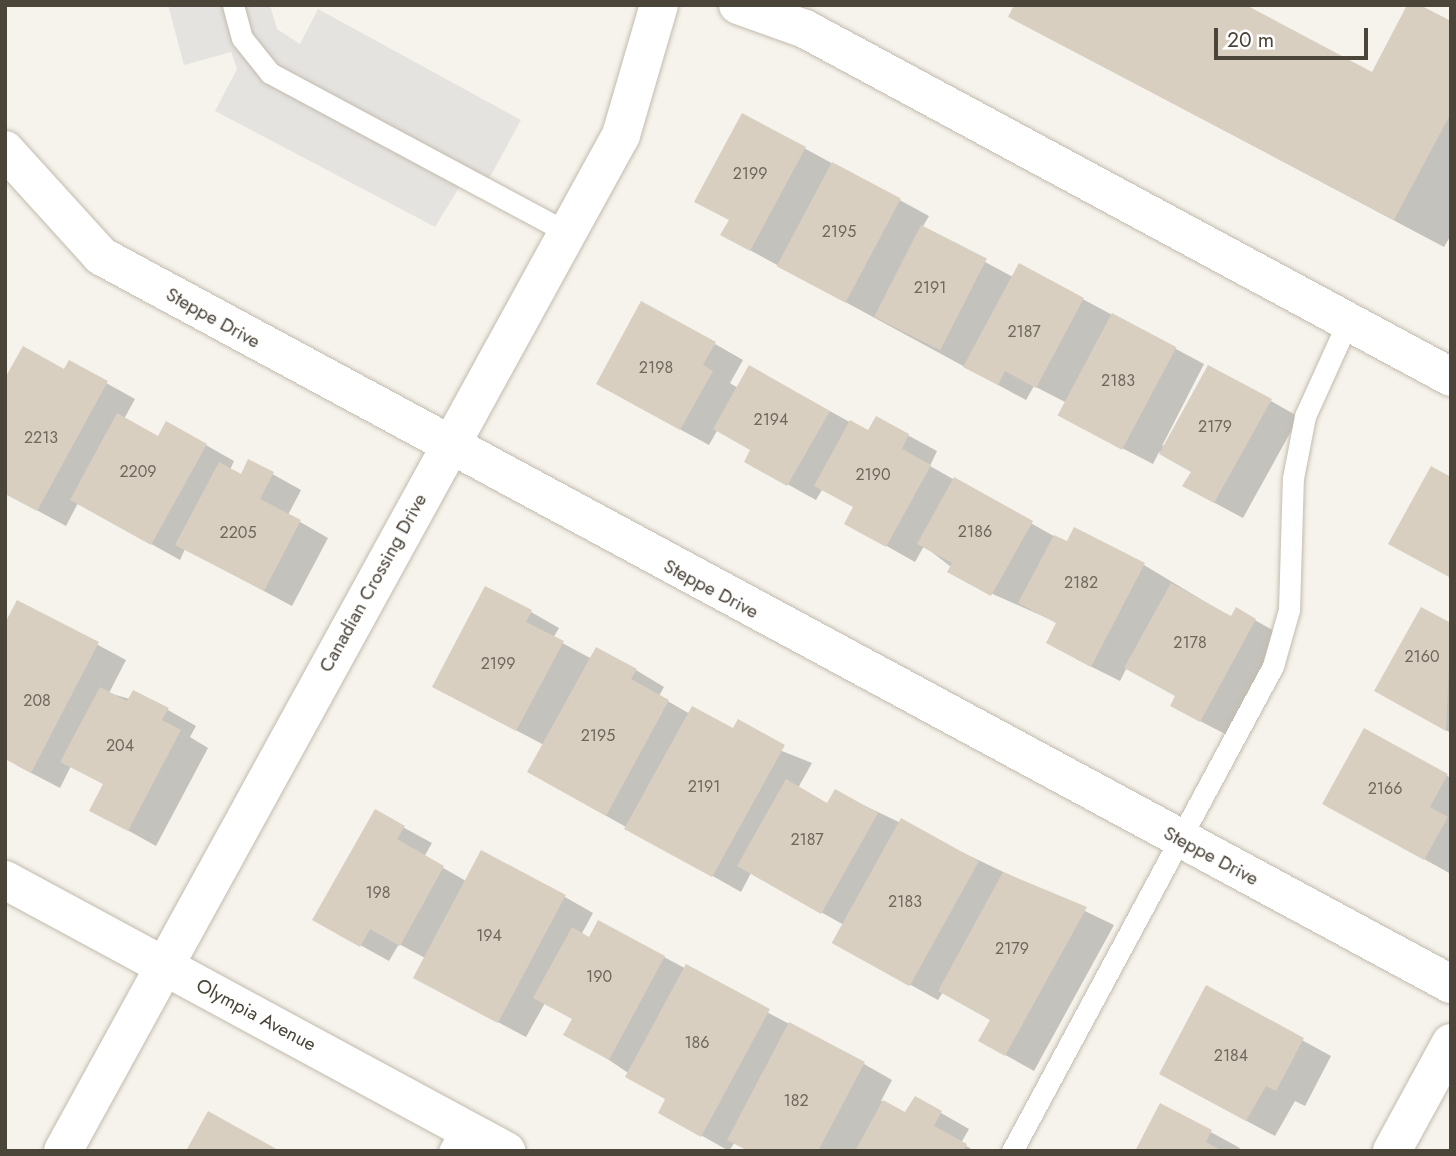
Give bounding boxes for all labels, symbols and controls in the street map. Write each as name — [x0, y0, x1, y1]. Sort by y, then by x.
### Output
scale bar — [1218, 14, 1372, 58]
text: 20 m — [1227, 25, 1274, 55]
house number: 2199 — [733, 164, 767, 184]
house number: 2195 — [822, 222, 856, 242]
house number: 2191 — [914, 278, 946, 298]
street label: Steppe Drive — [162, 283, 264, 353]
house number: 2187 — [1007, 322, 1041, 342]
house number: 2198 — [639, 358, 673, 378]
house number: 2183 — [1101, 371, 1135, 391]
house number: 2194 — [754, 410, 788, 430]
house number: 2179 — [1198, 417, 1232, 437]
house number: 2213 — [24, 428, 58, 448]
house number: 2209 — [119, 462, 157, 482]
house number: 2190 — [855, 465, 891, 485]
street label: Canadian Crossing Drive — [314, 490, 432, 676]
house number: 2186 — [958, 522, 992, 542]
house number: 2205 — [220, 523, 256, 543]
street label: Steppe Drive — [660, 554, 762, 624]
house number: 2182 — [1064, 573, 1098, 593]
house number: 2178 — [1173, 633, 1207, 653]
house number: 2160 — [1404, 647, 1440, 667]
house number: 2199 — [481, 654, 515, 674]
house number: 208 — [23, 691, 51, 711]
house number: 2195 — [581, 726, 615, 746]
house number: 204 — [106, 736, 134, 756]
house number: 2191 — [688, 777, 720, 797]
house number: 2166 — [1368, 779, 1402, 799]
street label: Steppe Drive — [1160, 821, 1262, 891]
house number: 2187 — [790, 830, 824, 850]
house number: 198 — [365, 883, 391, 903]
house number: 2183 — [888, 892, 922, 912]
house number: 194 — [476, 926, 502, 946]
house number: 2179 — [995, 939, 1029, 959]
house number: 190 — [586, 967, 612, 987]
street label: Olympia Avenue — [192, 974, 320, 1056]
house number: 186 — [684, 1033, 710, 1053]
house number: 2184 — [1214, 1046, 1248, 1066]
house number: 182 — [783, 1091, 809, 1111]

